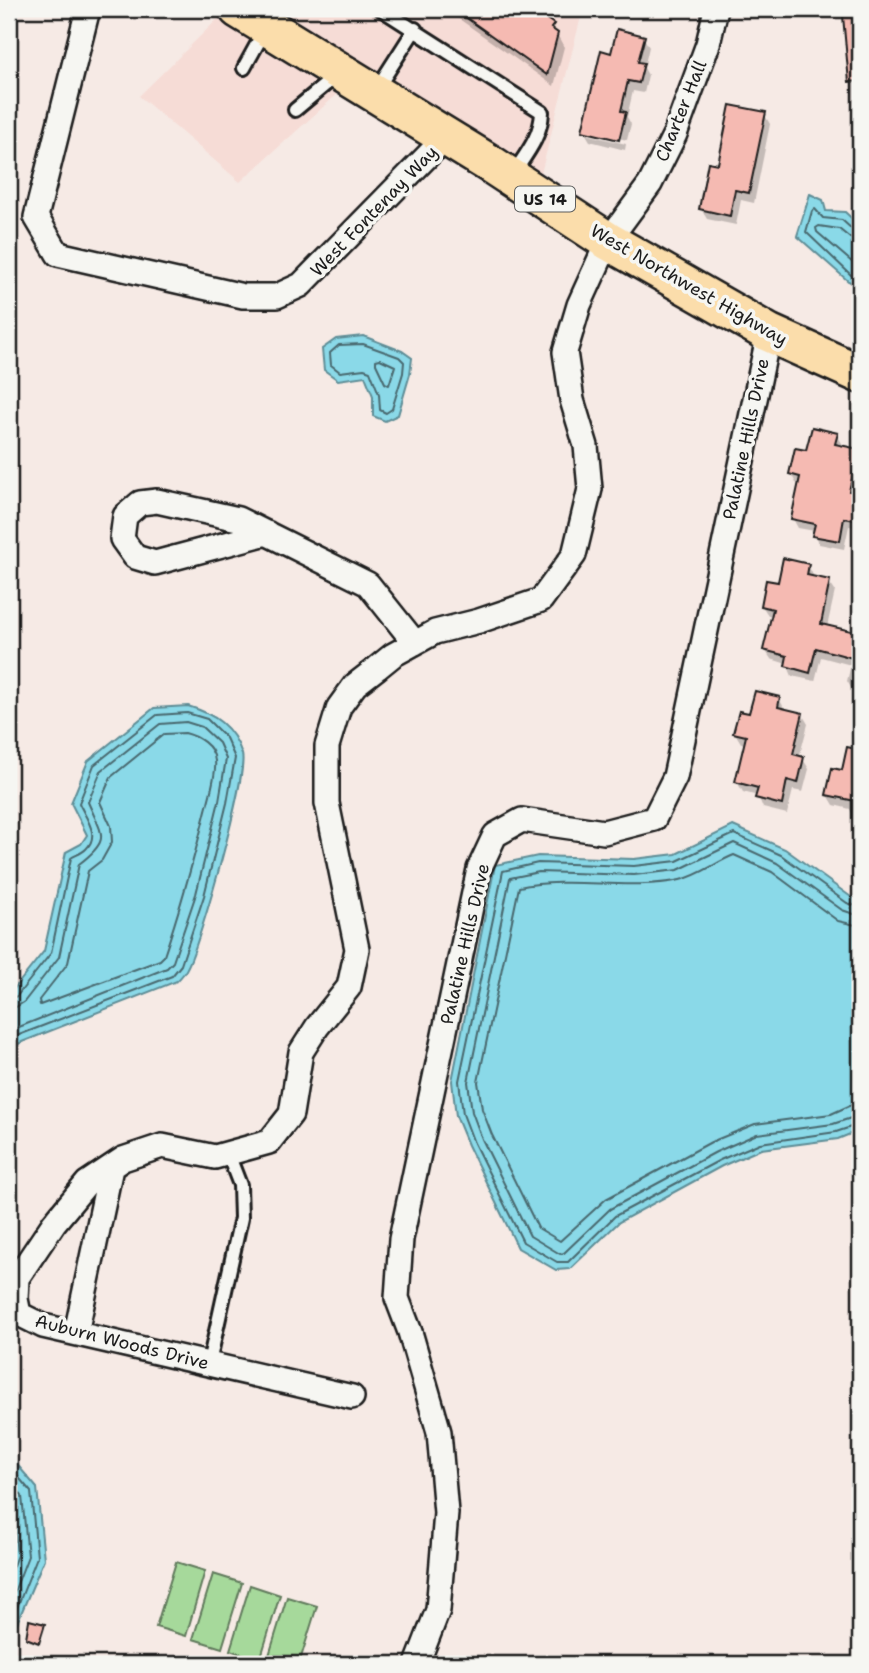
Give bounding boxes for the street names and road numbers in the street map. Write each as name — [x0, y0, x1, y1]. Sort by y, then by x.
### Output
street label: Charter Hall — [650, 56, 712, 165]
street label: West Fontenay Way — [305, 140, 443, 282]
road number: US 14 — [515, 186, 575, 211]
street label: West Northwest Highway — [586, 219, 792, 351]
street label: Palatine Hills Drive — [717, 356, 775, 522]
street label: Palatine Hills Drive — [435, 861, 495, 1027]
street label: Auburn Woods Drive — [33, 1309, 211, 1375]

